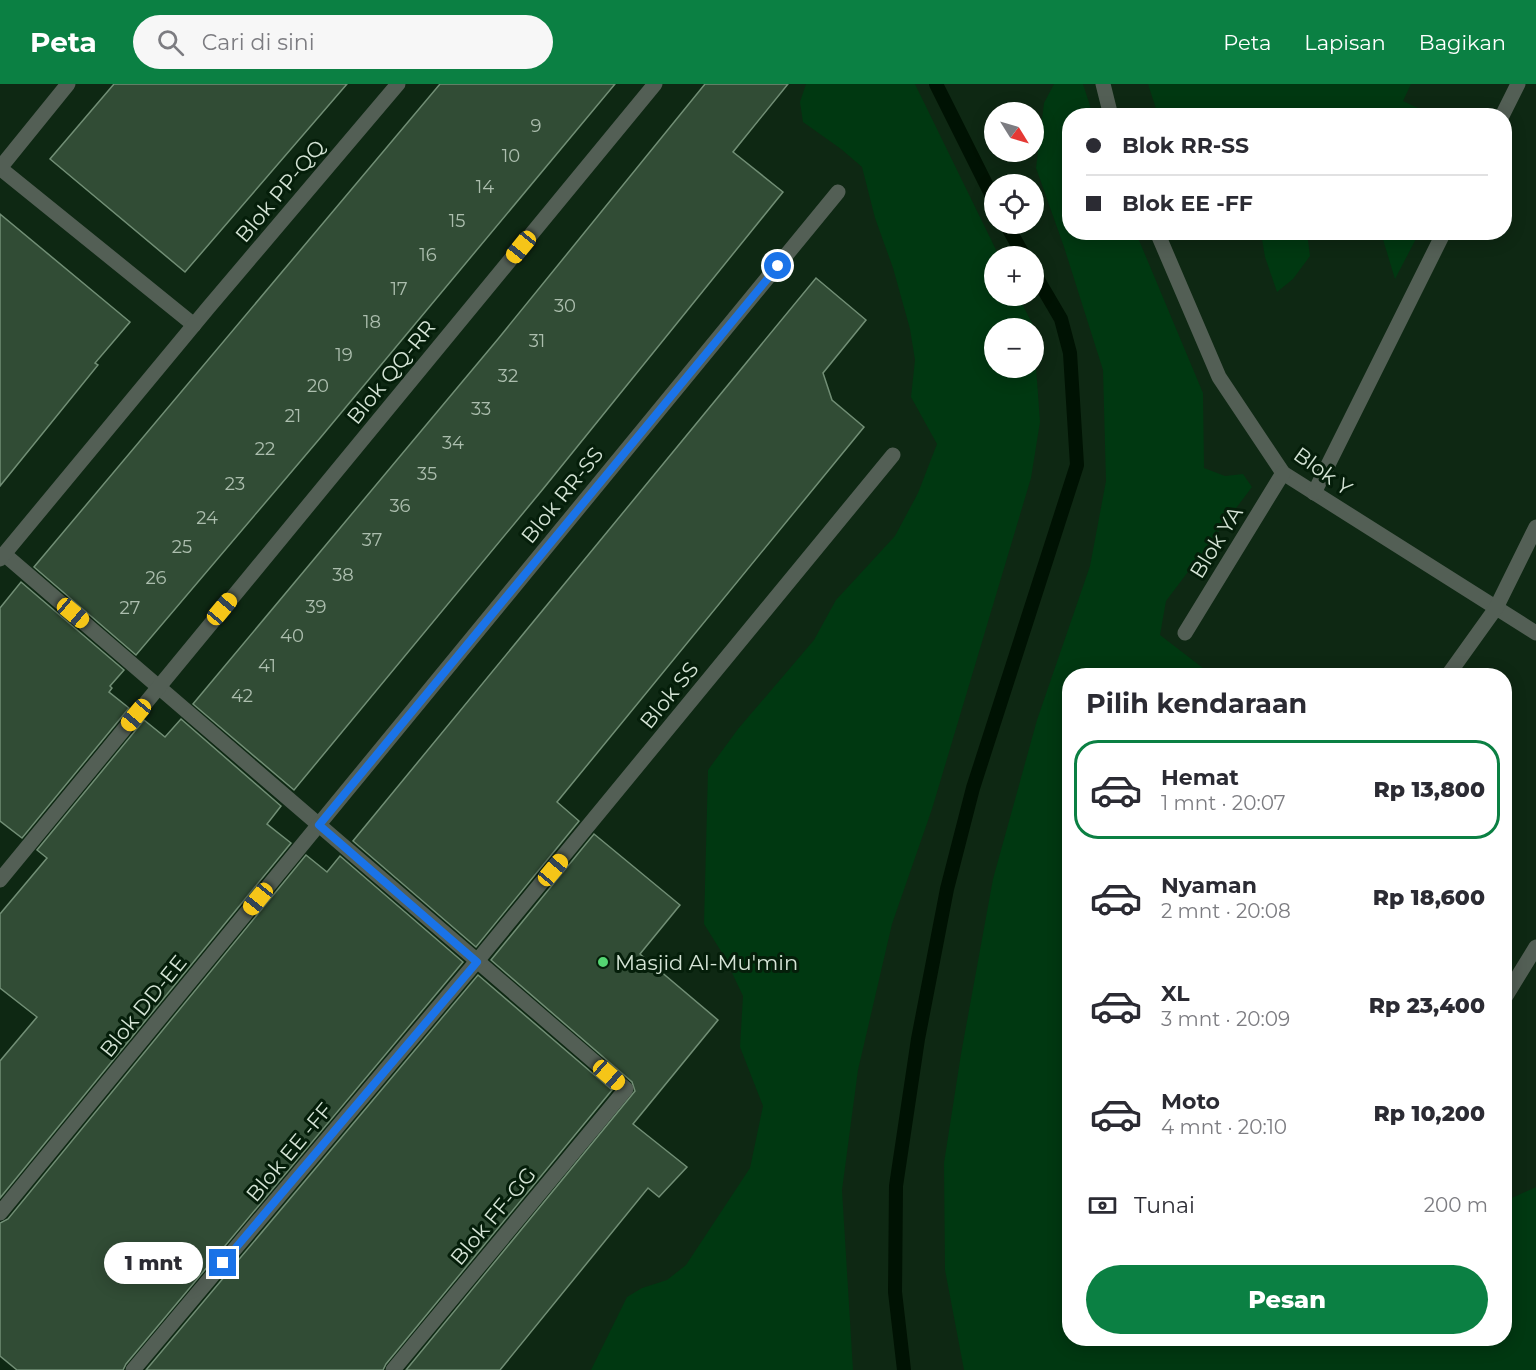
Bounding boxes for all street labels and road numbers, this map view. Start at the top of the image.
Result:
street label: Blok PP-QQ [230,134,330,247]
street label: Blok QQ-RR [341,315,441,429]
street label: Blok Y [1289,441,1358,501]
street label: Blok RR-SS [516,442,608,548]
street label: Blok YA [1184,501,1248,583]
street label: Blok SS [635,657,703,733]
street label: Blok DD-EE [94,950,192,1062]
street label: Blok EE -FF [241,1098,337,1206]
street label: Blok FF-GG [445,1162,541,1270]

